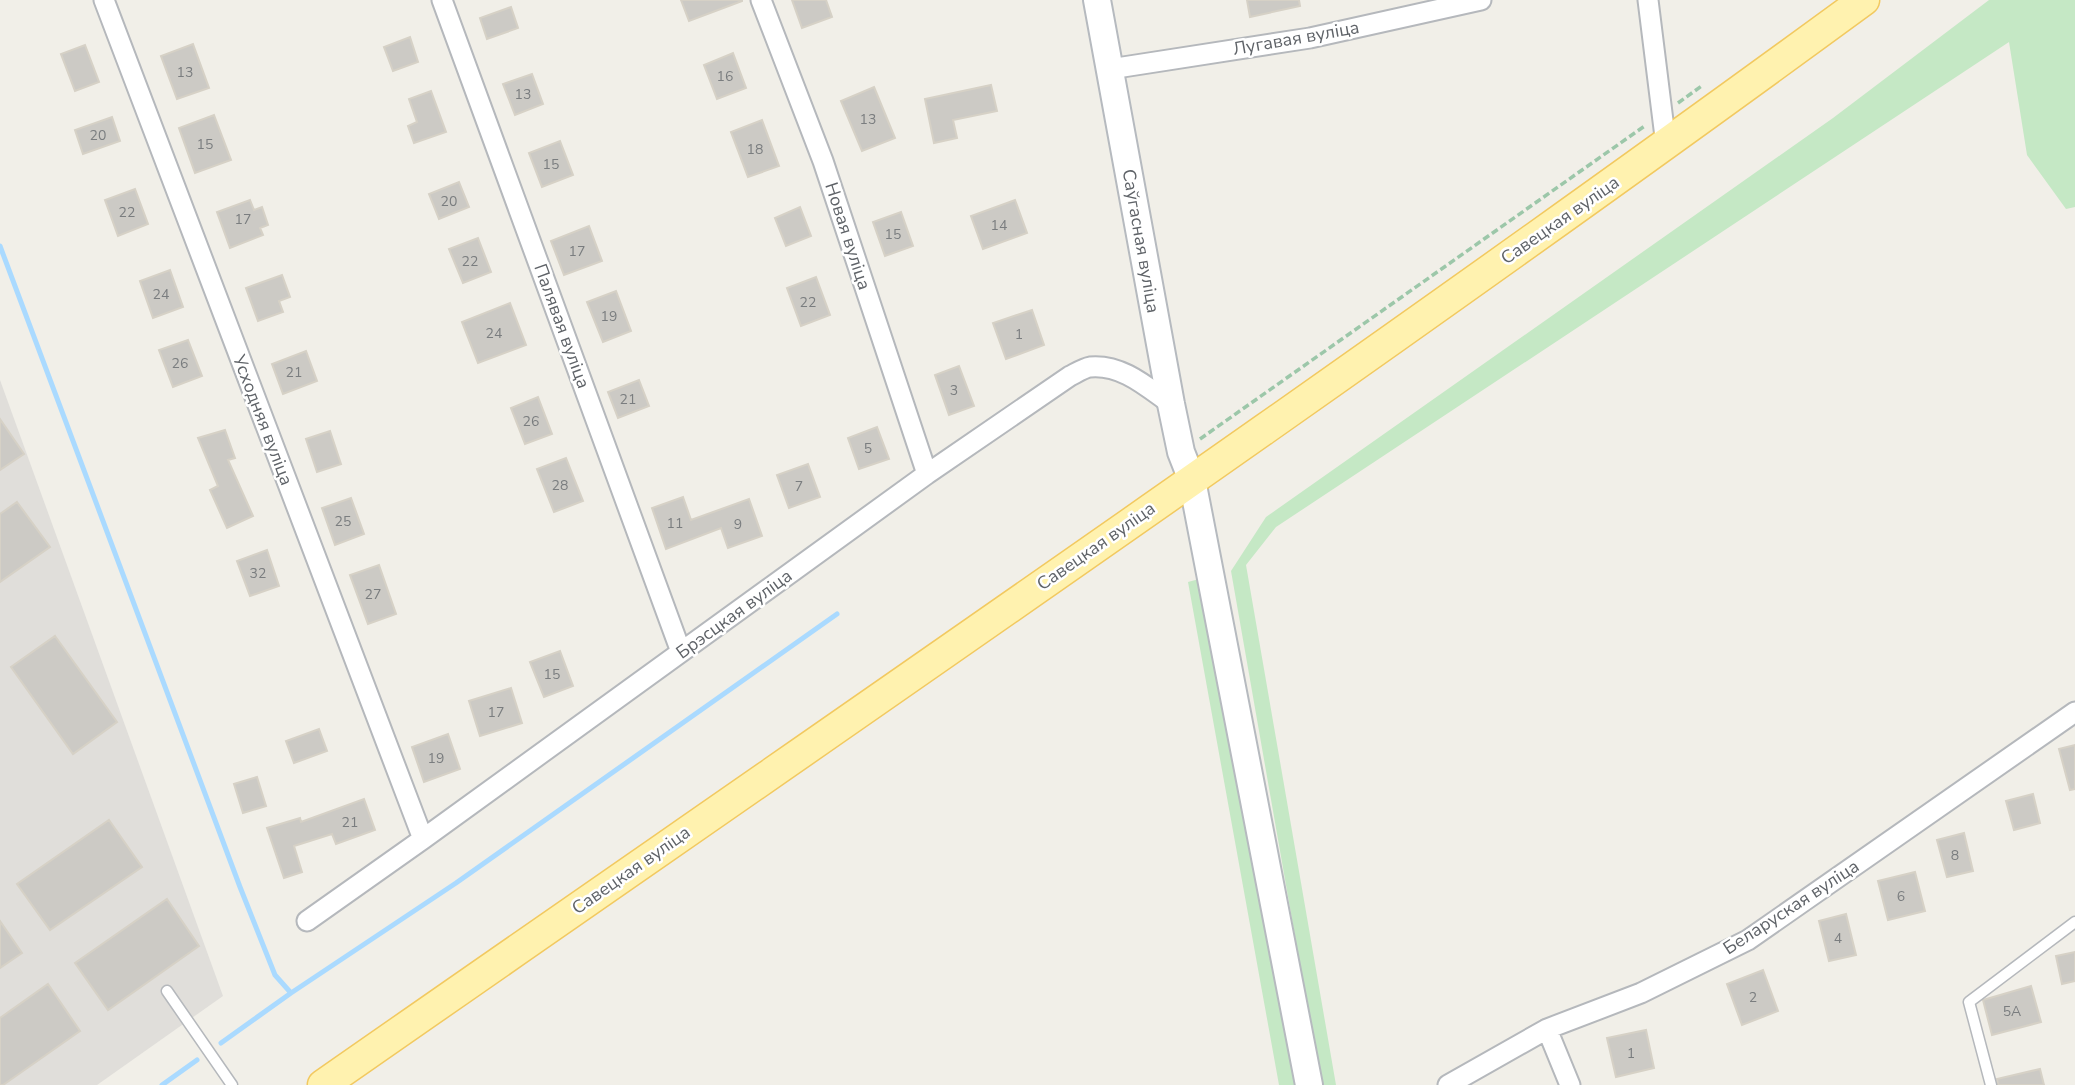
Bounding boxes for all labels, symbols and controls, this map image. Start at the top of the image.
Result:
street label: Лугавая вуліца [1231,15,1361,61]
house number: 13 [177,63,193,82]
house number: 16 [717,67,733,86]
house number: 13 [515,85,531,104]
house number: 13 [860,110,876,129]
house number: 20 [90,126,106,145]
house number: 15 [197,135,213,154]
house number: 18 [747,140,763,159]
house number: 15 [543,155,559,174]
street label: Саўгасная вуліца [1117,167,1165,315]
street label: Савецкая вуліца [1496,170,1624,270]
street label: Новая вуліца [819,179,877,293]
house number: 20 [441,192,457,211]
house number: 22 [119,203,135,222]
house number: 17 [235,210,251,229]
house number: 14 [991,216,1007,235]
house number: 15 [885,225,901,244]
house number: 17 [569,242,585,261]
house number: 22 [462,252,478,271]
street label: Палявая вуліца [528,260,596,392]
house number: 24 [153,285,169,304]
house number: 22 [800,293,816,312]
house number: 19 [601,307,617,326]
house number: 24 [486,324,502,343]
house number: 1 [1015,325,1023,344]
street label: Усходняя вуліца [227,350,299,489]
house number: 26 [172,354,188,373]
house number: 21 [286,363,302,382]
house number: 3 [950,381,958,400]
house number: 21 [620,390,636,409]
house number: 26 [523,412,539,431]
house number: 5 [864,439,872,458]
house number: 28 [552,476,568,495]
house number: 7 [795,477,803,496]
street label: Савецкая вуліца [1032,496,1160,596]
house number: 25 [335,512,351,531]
house number: 11 [667,514,683,533]
house number: 9 [734,515,742,534]
house number: 32 [250,564,266,583]
street label: Брэсцкая вуліца [671,564,797,664]
house number: 27 [365,585,381,604]
house number: 15 [544,665,560,684]
house number: 17 [488,703,504,722]
house number: 19 [428,749,444,768]
house number: 21 [342,813,358,832]
street label: Савецкая вуліца [567,820,695,920]
house number: 8 [1951,846,1959,865]
street label: Беларуская вуліца [1718,854,1864,960]
house number: 6 [1897,887,1905,906]
house number: 4 [1834,929,1842,948]
house number: 2 [1749,988,1757,1007]
house number: 5А [2003,1002,2021,1021]
house number: 1 [1627,1044,1635,1063]

